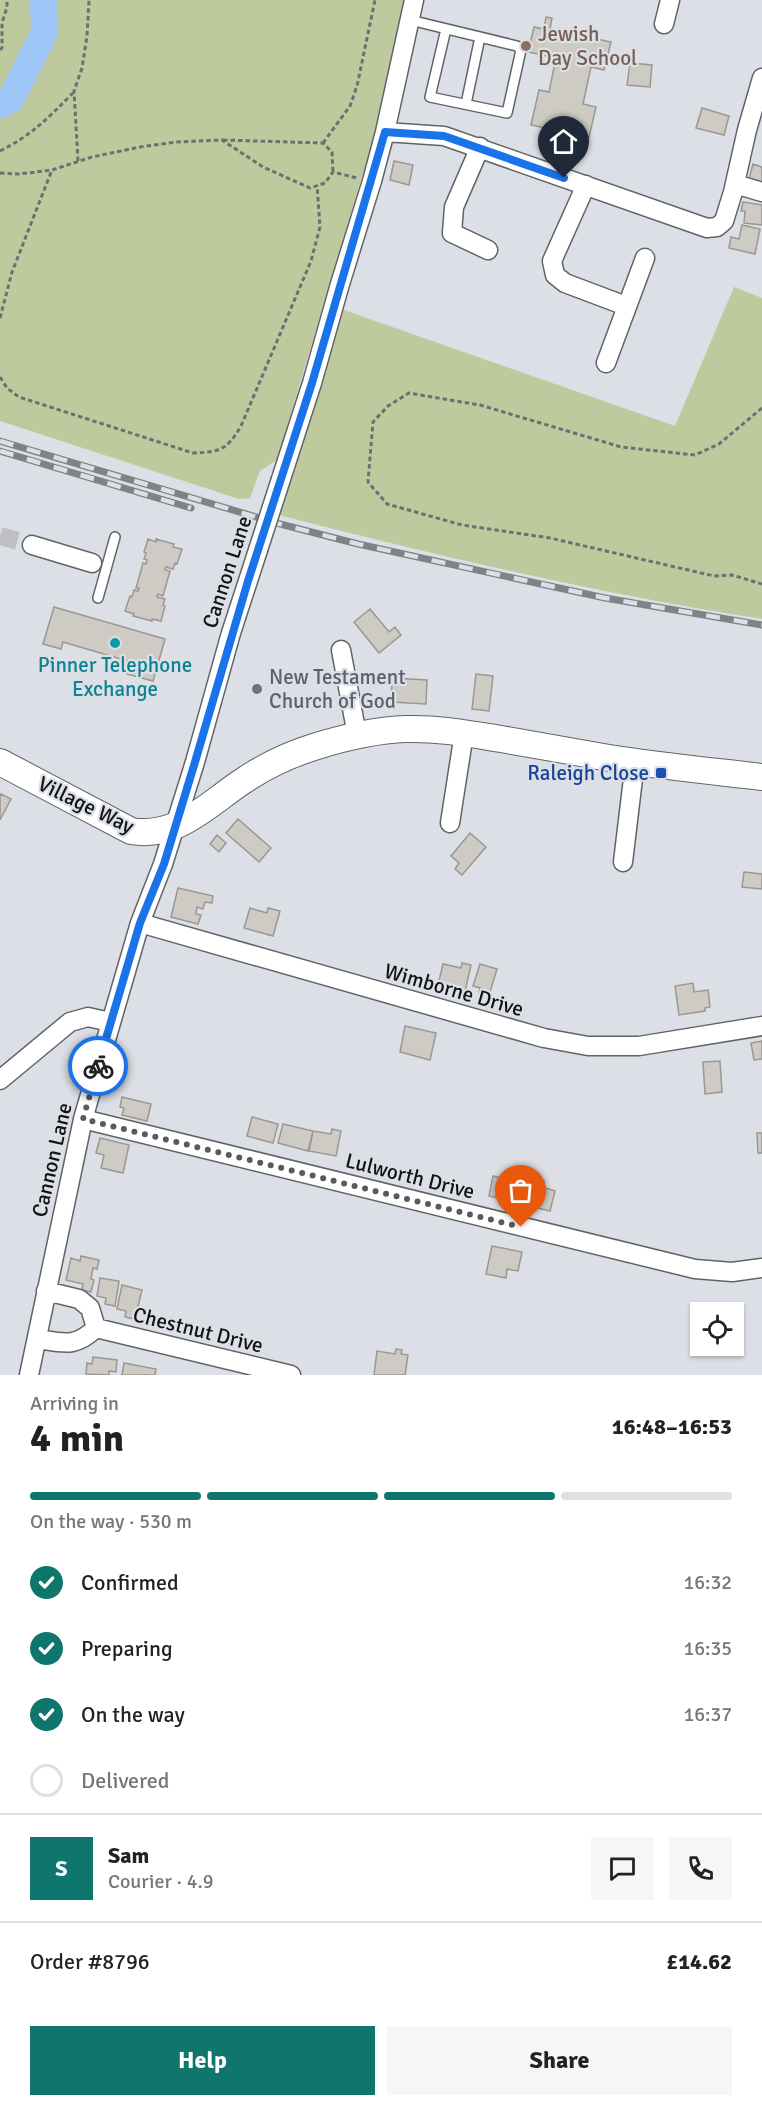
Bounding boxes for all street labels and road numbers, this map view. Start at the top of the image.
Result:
street label: Cannon Lane [197,513,257,631]
street label: Village Way [34,771,139,840]
street label: Wimborne Drive [381,958,527,1022]
street label: Cannon Lane [26,1100,78,1220]
street label: Lulworth Drive [343,1147,477,1205]
street label: Chestnut Drive [130,1301,266,1359]

